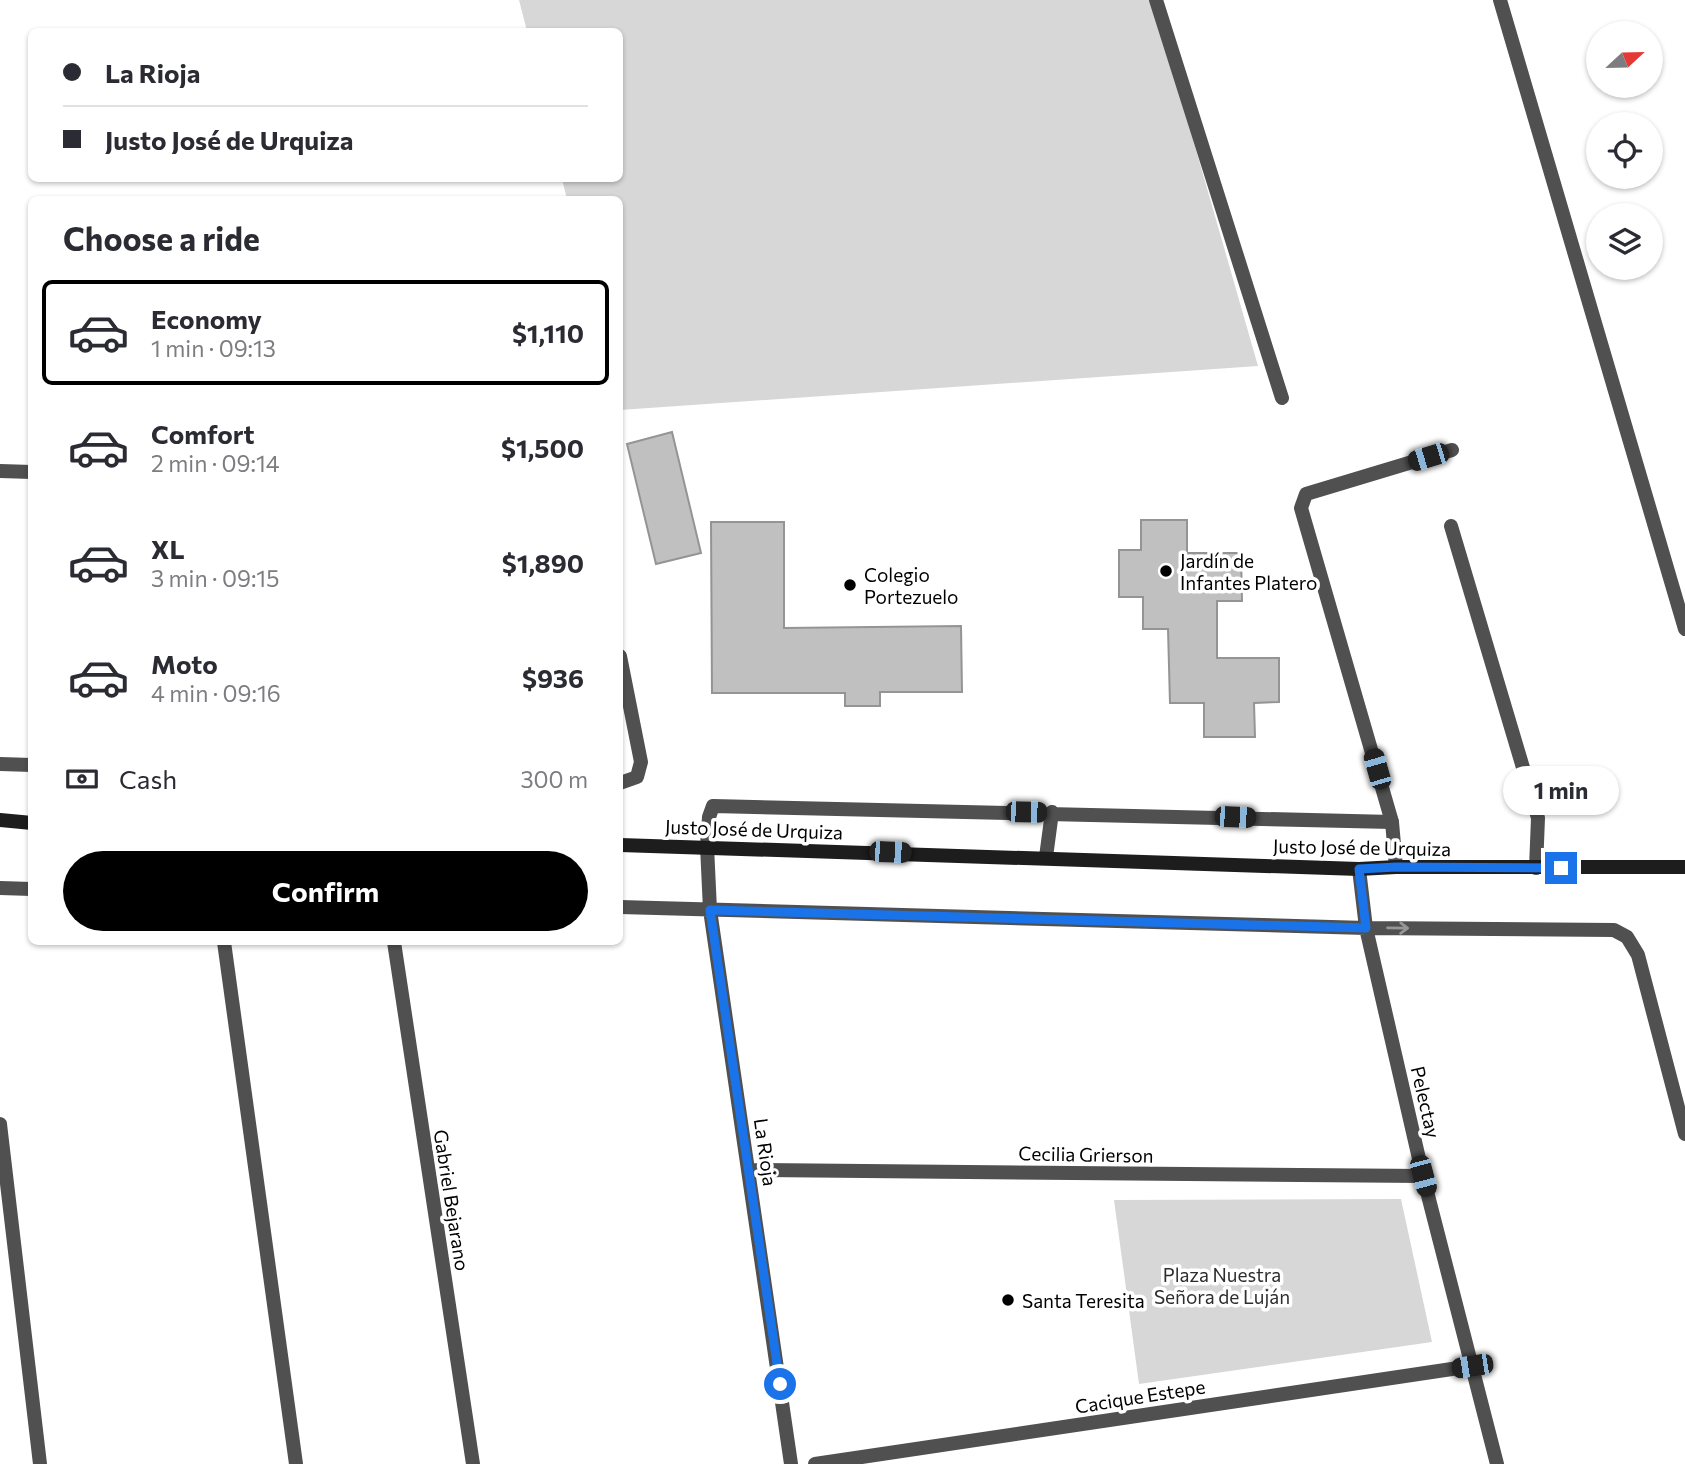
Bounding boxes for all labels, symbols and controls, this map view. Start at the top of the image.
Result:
north arrow [1586,21,1662,98]
map controls [1586,21,1663,280]
text: La Rioja [105,57,200,88]
button: locate [1586,112,1663,189]
text: Justo José de Urquiza [105,124,354,155]
button: layers [1586,203,1663,280]
text: Choose a ride [63,218,260,258]
icon: car [67,301,130,364]
text: Economy [151,303,262,334]
text: $1,110 [512,317,584,348]
text: 1 min · 09:13 [151,334,276,362]
icon: car [67,416,130,479]
text: Comfort [151,418,254,449]
text: $1,500 [501,432,584,463]
car [1405,441,1452,473]
text: 2 min · 09:14 [151,449,280,477]
icon: car [67,531,130,594]
text: XL [151,533,185,564]
text: $1,890 [502,547,584,578]
place label: Jardín de Infantes Platero [1180,549,1317,594]
place label: Colegio Portezuelo [864,563,958,608]
marker: Jardín de Infantes Platero [1158,563,1174,579]
text: 3 min · 09:15 [151,564,279,592]
marker: Colegio Portezuelo [842,577,858,593]
icon: car [67,646,130,709]
text: Moto [151,648,218,679]
text: $936 [522,662,584,693]
text: 4 min · 09:16 [151,679,281,707]
car [1362,746,1393,792]
icon: cash [63,760,101,798]
text: Cash [119,763,177,794]
text: 300 m [520,765,588,793]
callout: 1 min [1503,766,1619,816]
text: 1 min [1534,776,1588,804]
car [1005,801,1048,823]
car [1214,806,1257,828]
street label: Justo José de Urquiza [665,814,843,844]
street label: Justo José de Urquiza [1273,834,1451,860]
car [869,841,912,863]
button: Confirm [63,851,588,931]
route end [1545,852,1577,884]
one-way arrow [1386,921,1409,935]
street label: Pelectay [1407,1064,1445,1140]
street label: La Rioja [750,1117,782,1187]
street label: Gabriel Bejarano [429,1128,475,1272]
street label: Cecilia Grierson [1018,1141,1154,1167]
car [1408,1153,1439,1199]
park label: Plaza Nuestra Señora de Luján [1154,1263,1290,1308]
place label: Santa Teresita [1022,1289,1145,1312]
marker: Santa Teresita [1000,1292,1016,1308]
car [1450,1352,1495,1380]
route start [764,1368,796,1400]
street label: Cacique Estepe [1073,1374,1207,1418]

